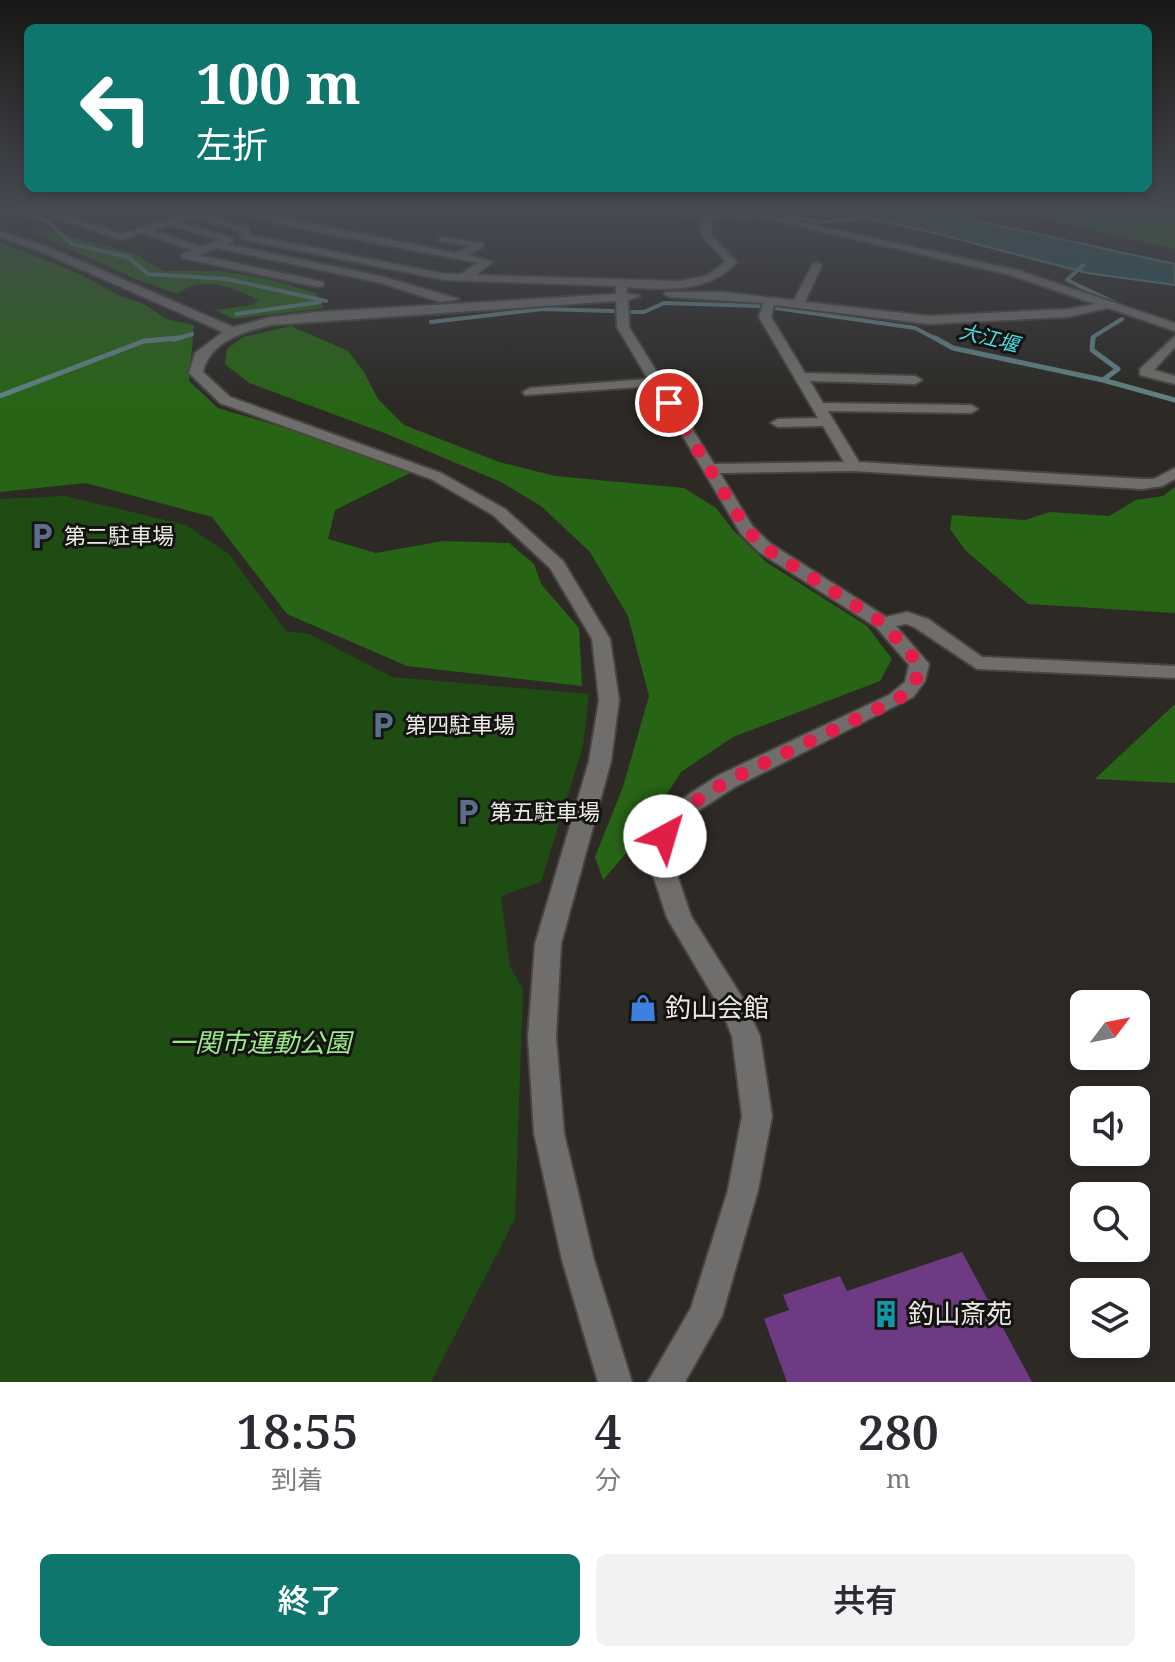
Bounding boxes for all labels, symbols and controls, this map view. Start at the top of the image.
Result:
text: 100 m [196,44,361,120]
icon: left [64,56,168,160]
text: 左折 [196,120,268,169]
water label: 大江堰 [957,317,1025,359]
pin [635,369,703,437]
icon: arrive [647,381,691,425]
place label: 第二駐車場 [64,520,174,550]
parking icon: 第二駐車場 [27,521,57,551]
place label: 第四駐車場 [405,709,515,739]
parking icon: 第四駐車場 [368,710,398,740]
position arrow [623,794,707,878]
place label: 第五駐車場 [490,796,600,826]
parking icon: 第五駐車場 [453,797,483,827]
place label: 釣山会館 [665,989,769,1025]
north arrow [1070,990,1150,1070]
map controls [1070,990,1150,1358]
shop icon: 釣山会館 [628,993,658,1023]
park label: 一関市運動公園 [169,1024,355,1060]
button: sound [1070,1086,1150,1166]
button: search [1070,1182,1150,1262]
button: layers [1070,1278,1150,1358]
place label: 釣山斎苑 [908,1295,1012,1331]
building icon: 釣山斎苑 [871,1299,901,1329]
text: 18:55 [236,1398,358,1463]
text: 4 [595,1398,622,1463]
text: 280 [858,1399,939,1464]
text: m [886,1460,911,1496]
text: 到着 [271,1461,323,1497]
text: 分 [595,1461,621,1497]
button: 終了 [40,1554,580,1646]
button: 共有 [596,1554,1135,1646]

